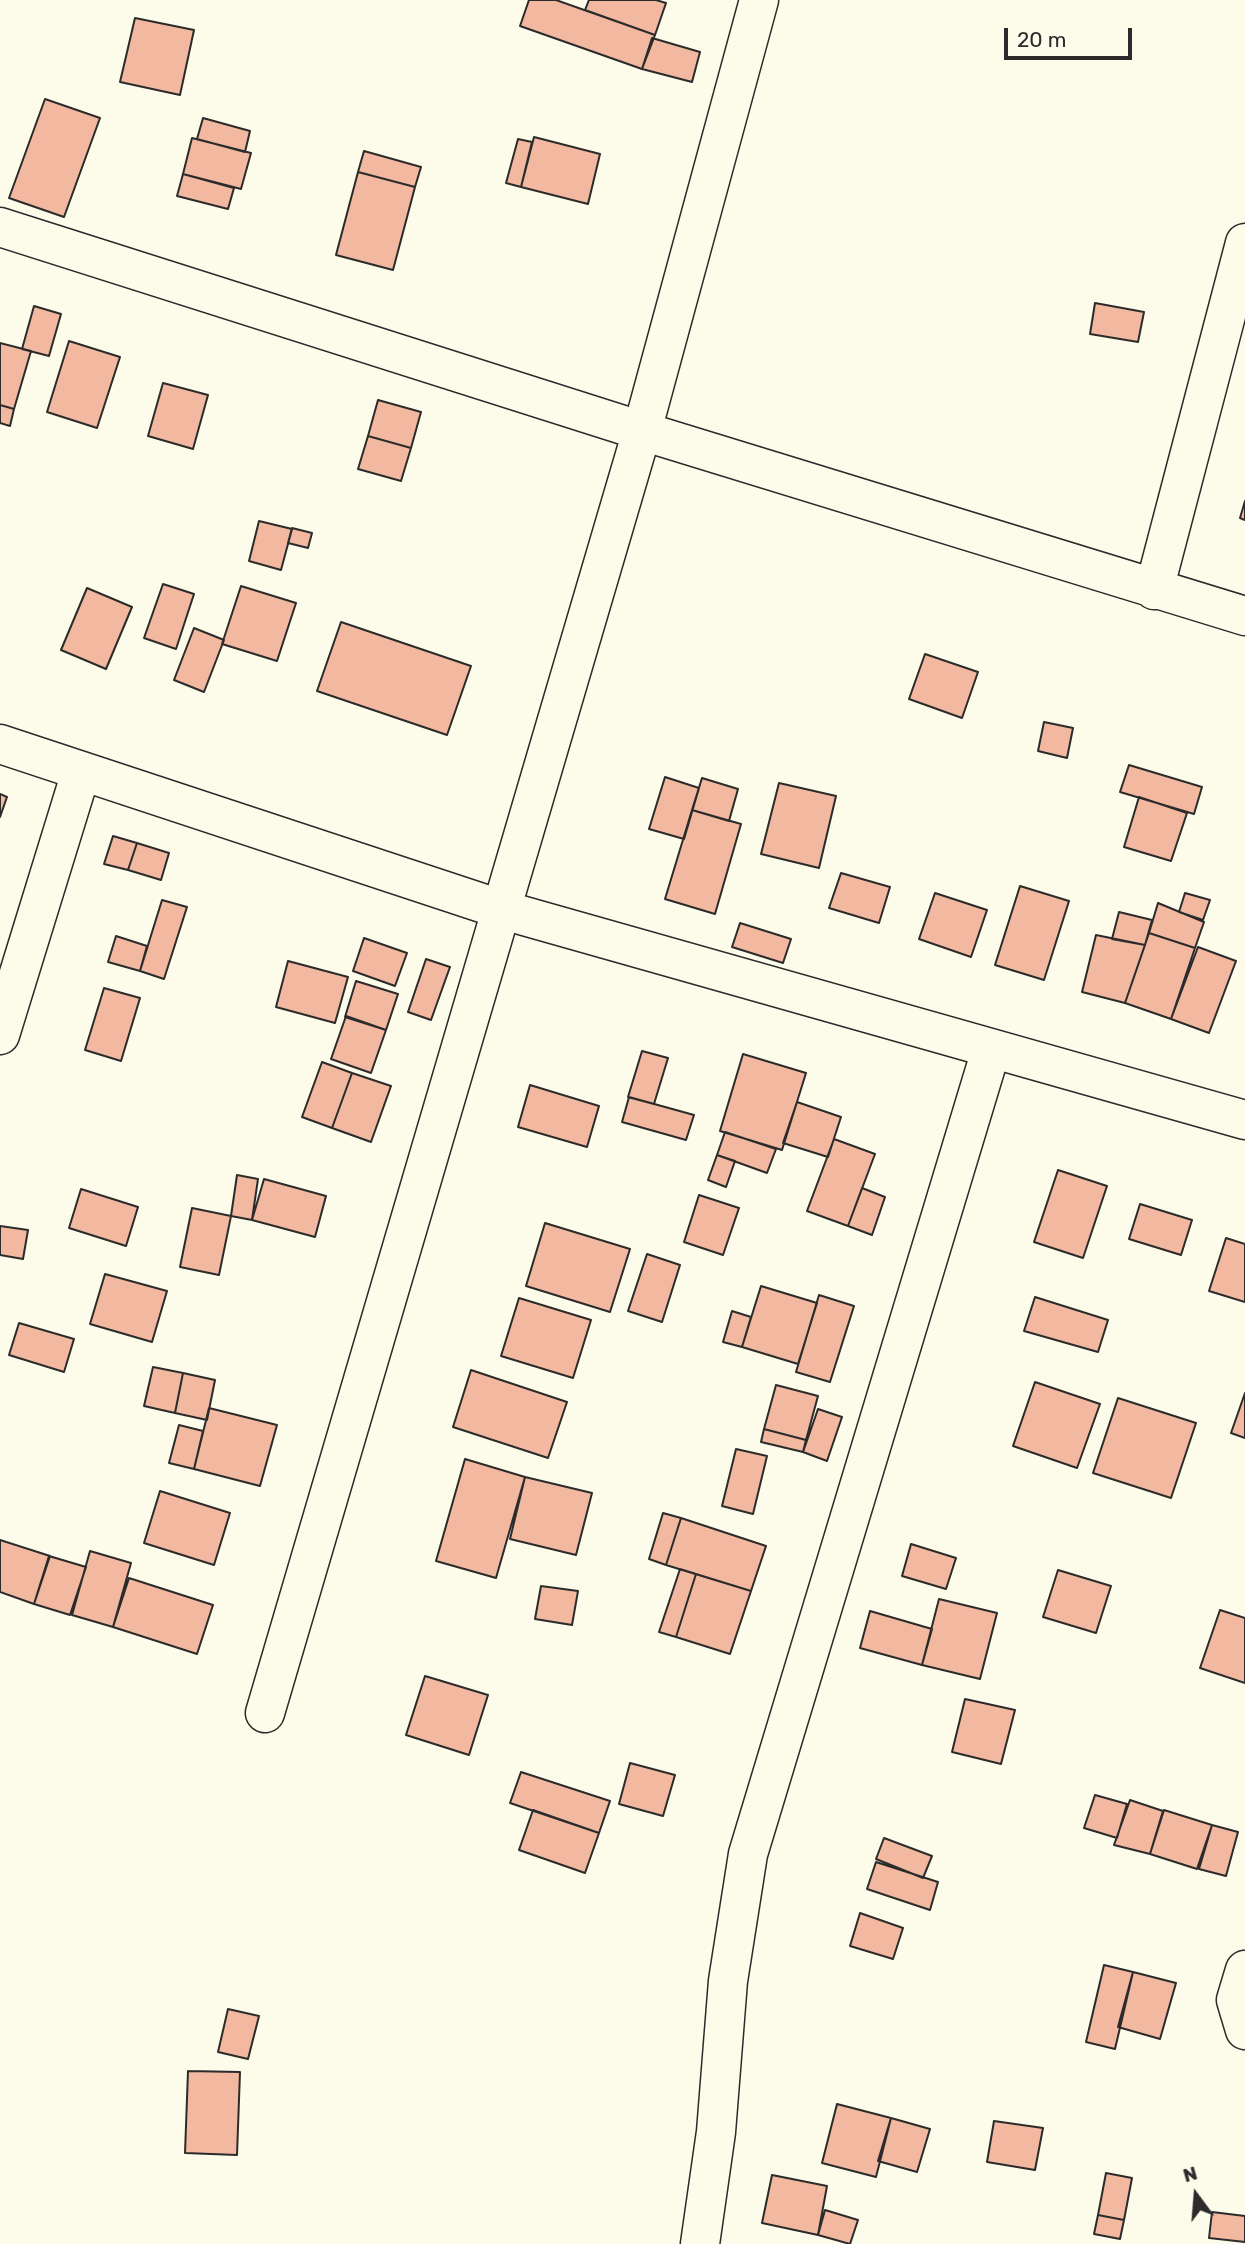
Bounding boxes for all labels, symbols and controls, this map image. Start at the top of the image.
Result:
scale bar [1007,14,1135,58]
text: 20 m [1017,27,1066,52]
north arrow [1161,2160,1231,2230]
text: N [1180,2161,1200,2187]

